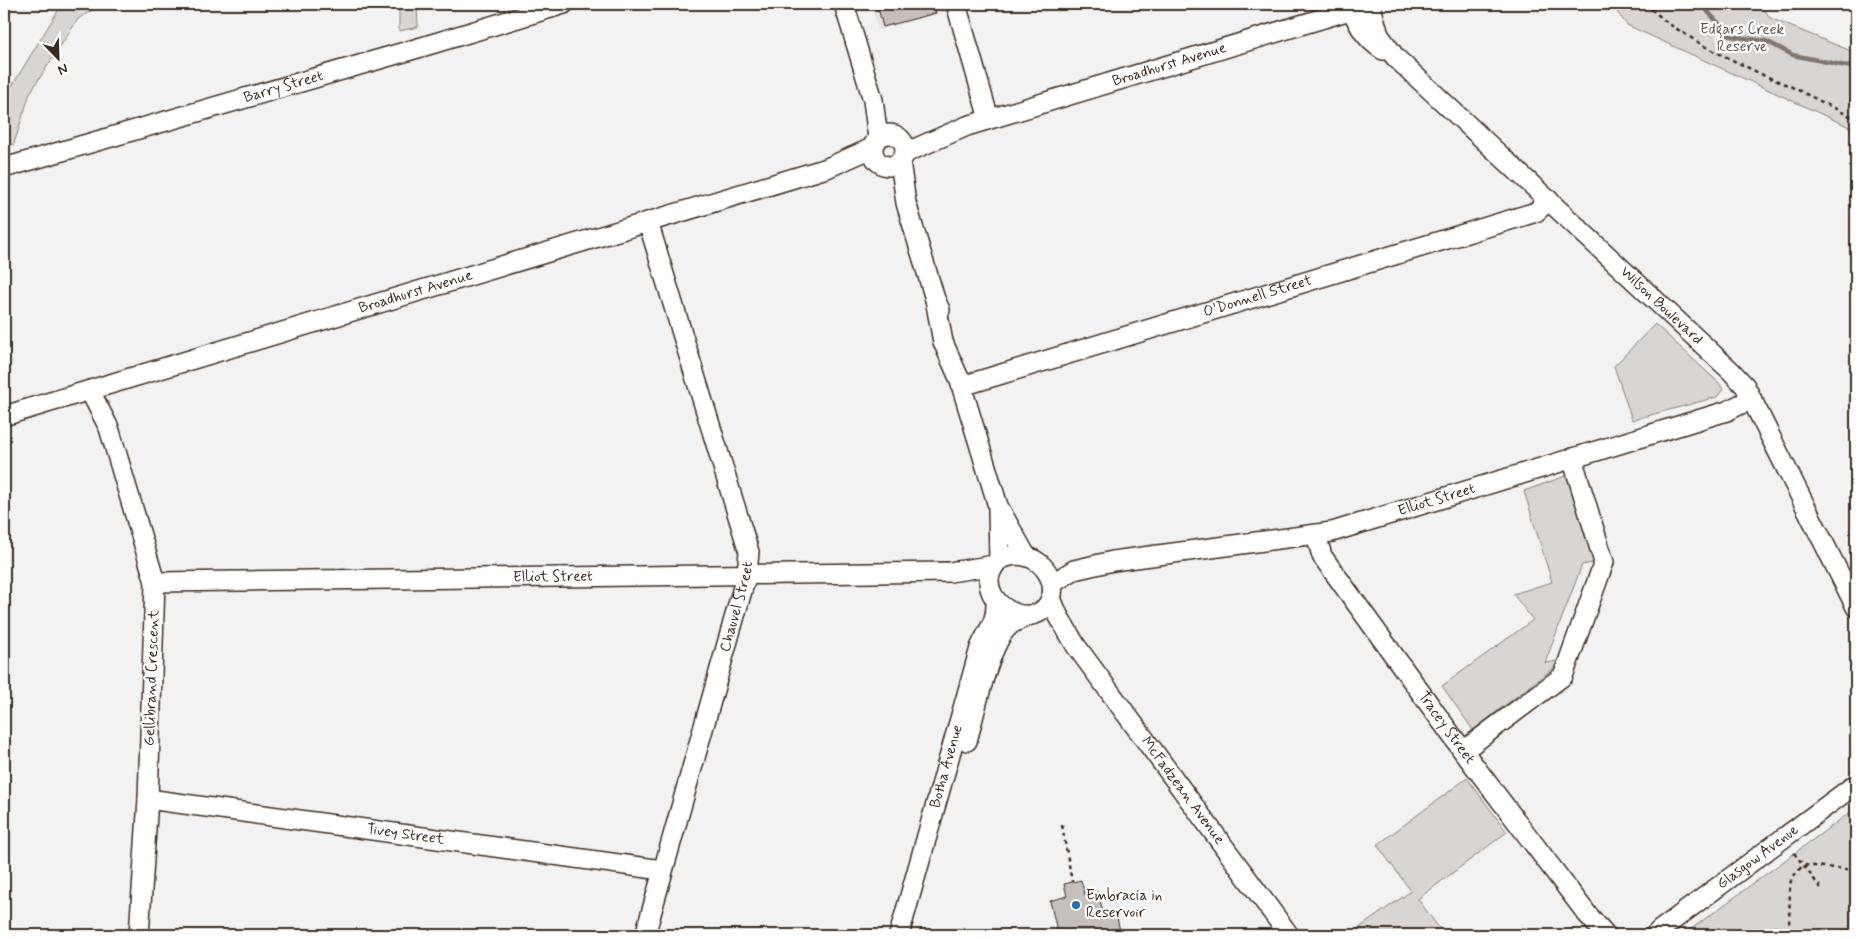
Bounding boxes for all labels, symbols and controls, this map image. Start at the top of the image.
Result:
park label: Edgars Creek Reserve [1700,20,1785,57]
north arrow [32,32,82,82]
street label: Broadhurst Avenue [1110,38,1229,91]
text: N [55,59,70,79]
street label: Barry Street [241,66,326,108]
street label: Wilson Boulevard [1616,262,1707,349]
street label: Broadhurst Avenue [356,265,475,319]
street label: O'Donnell Street [1201,270,1314,322]
street label: Elliot Street [1395,479,1478,521]
street label: Chauvel Street [715,560,758,654]
street label: Elliot Street [513,566,593,587]
street label: Gellibrand Crescent [140,609,164,746]
street label: Tracey Street [1413,688,1480,768]
street label: Botha Avenue [925,722,968,810]
street label: McFadzean Avenue [1136,733,1229,849]
street label: Tivey Street [365,819,446,850]
street label: Glasgow Avenue [1713,820,1803,894]
place label: Embracia in Reservoir [1086,886,1162,923]
marker: Embracia in Reservoir [1070,899,1082,911]

